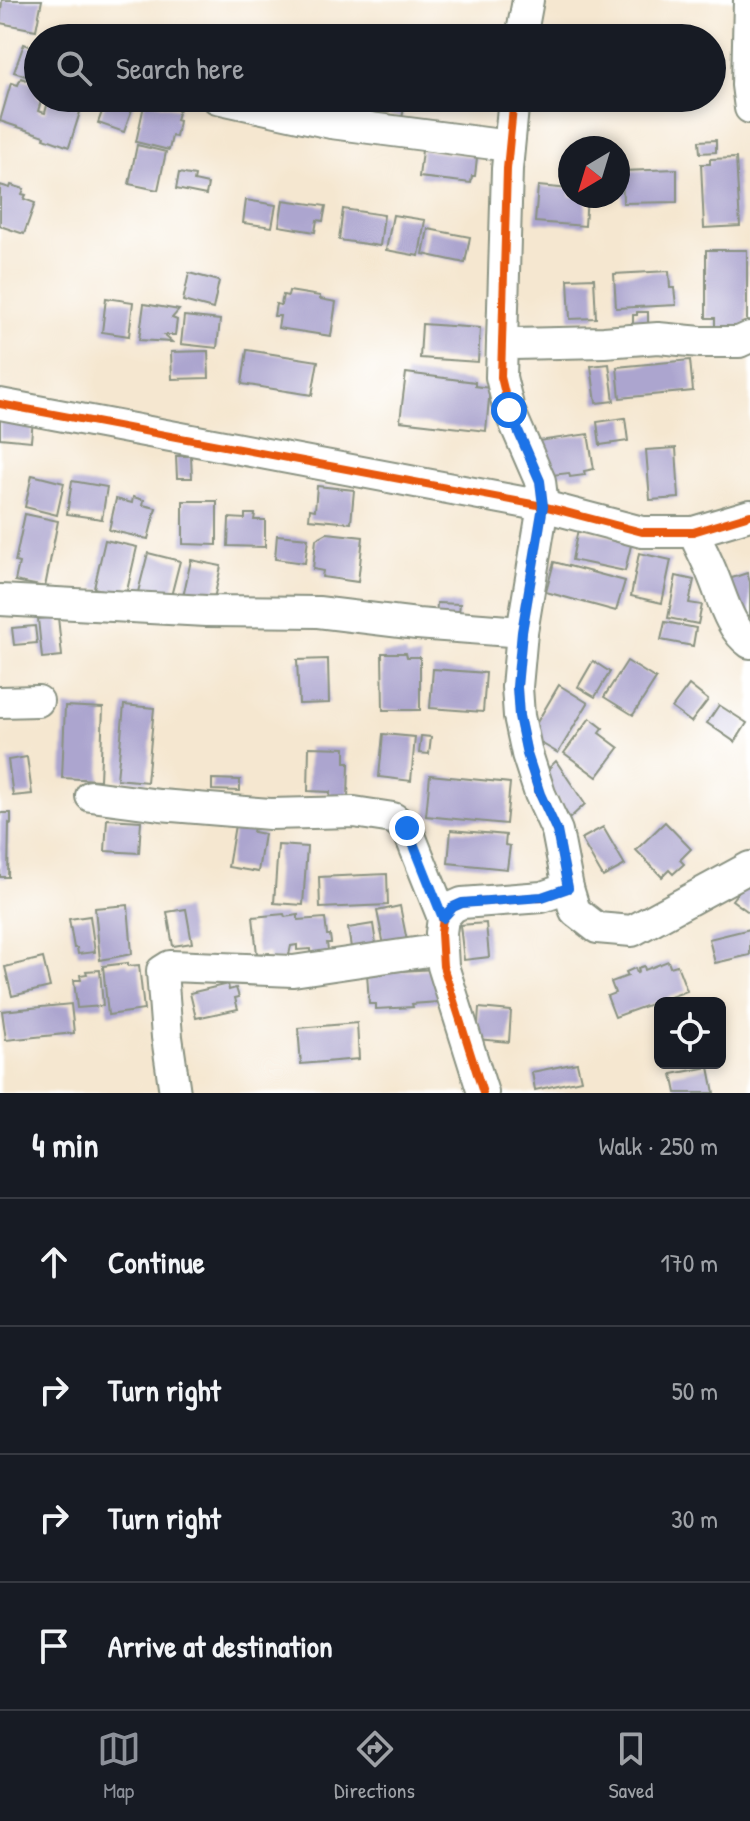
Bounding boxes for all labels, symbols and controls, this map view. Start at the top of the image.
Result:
search box [24,24,726,112]
icon: search [52,46,96,90]
text: Search here [116,48,244,88]
north arrow [558,136,630,208]
route start [491,392,527,428]
route end [389,810,425,846]
map controls [654,997,726,1069]
button: locate [654,997,726,1069]
text: 4 min [32,1122,99,1168]
text: Walk · 250 m [598,1128,718,1163]
icon: ahead [32,1240,76,1284]
text: Continue [108,1242,205,1282]
text: 170 m [660,1245,718,1280]
icon: right [32,1368,76,1412]
text: Turn right [108,1370,221,1410]
text: 50 m [672,1373,718,1408]
icon: right [32,1496,76,1540]
text: Turn right [108,1498,221,1538]
text: 30 m [671,1501,718,1536]
icon: arrive [32,1624,76,1668]
text: Arrive at destination [108,1626,333,1666]
tab: Map [97,1727,141,1805]
tab: Directions [334,1727,415,1805]
tab: Saved [608,1727,653,1805]

